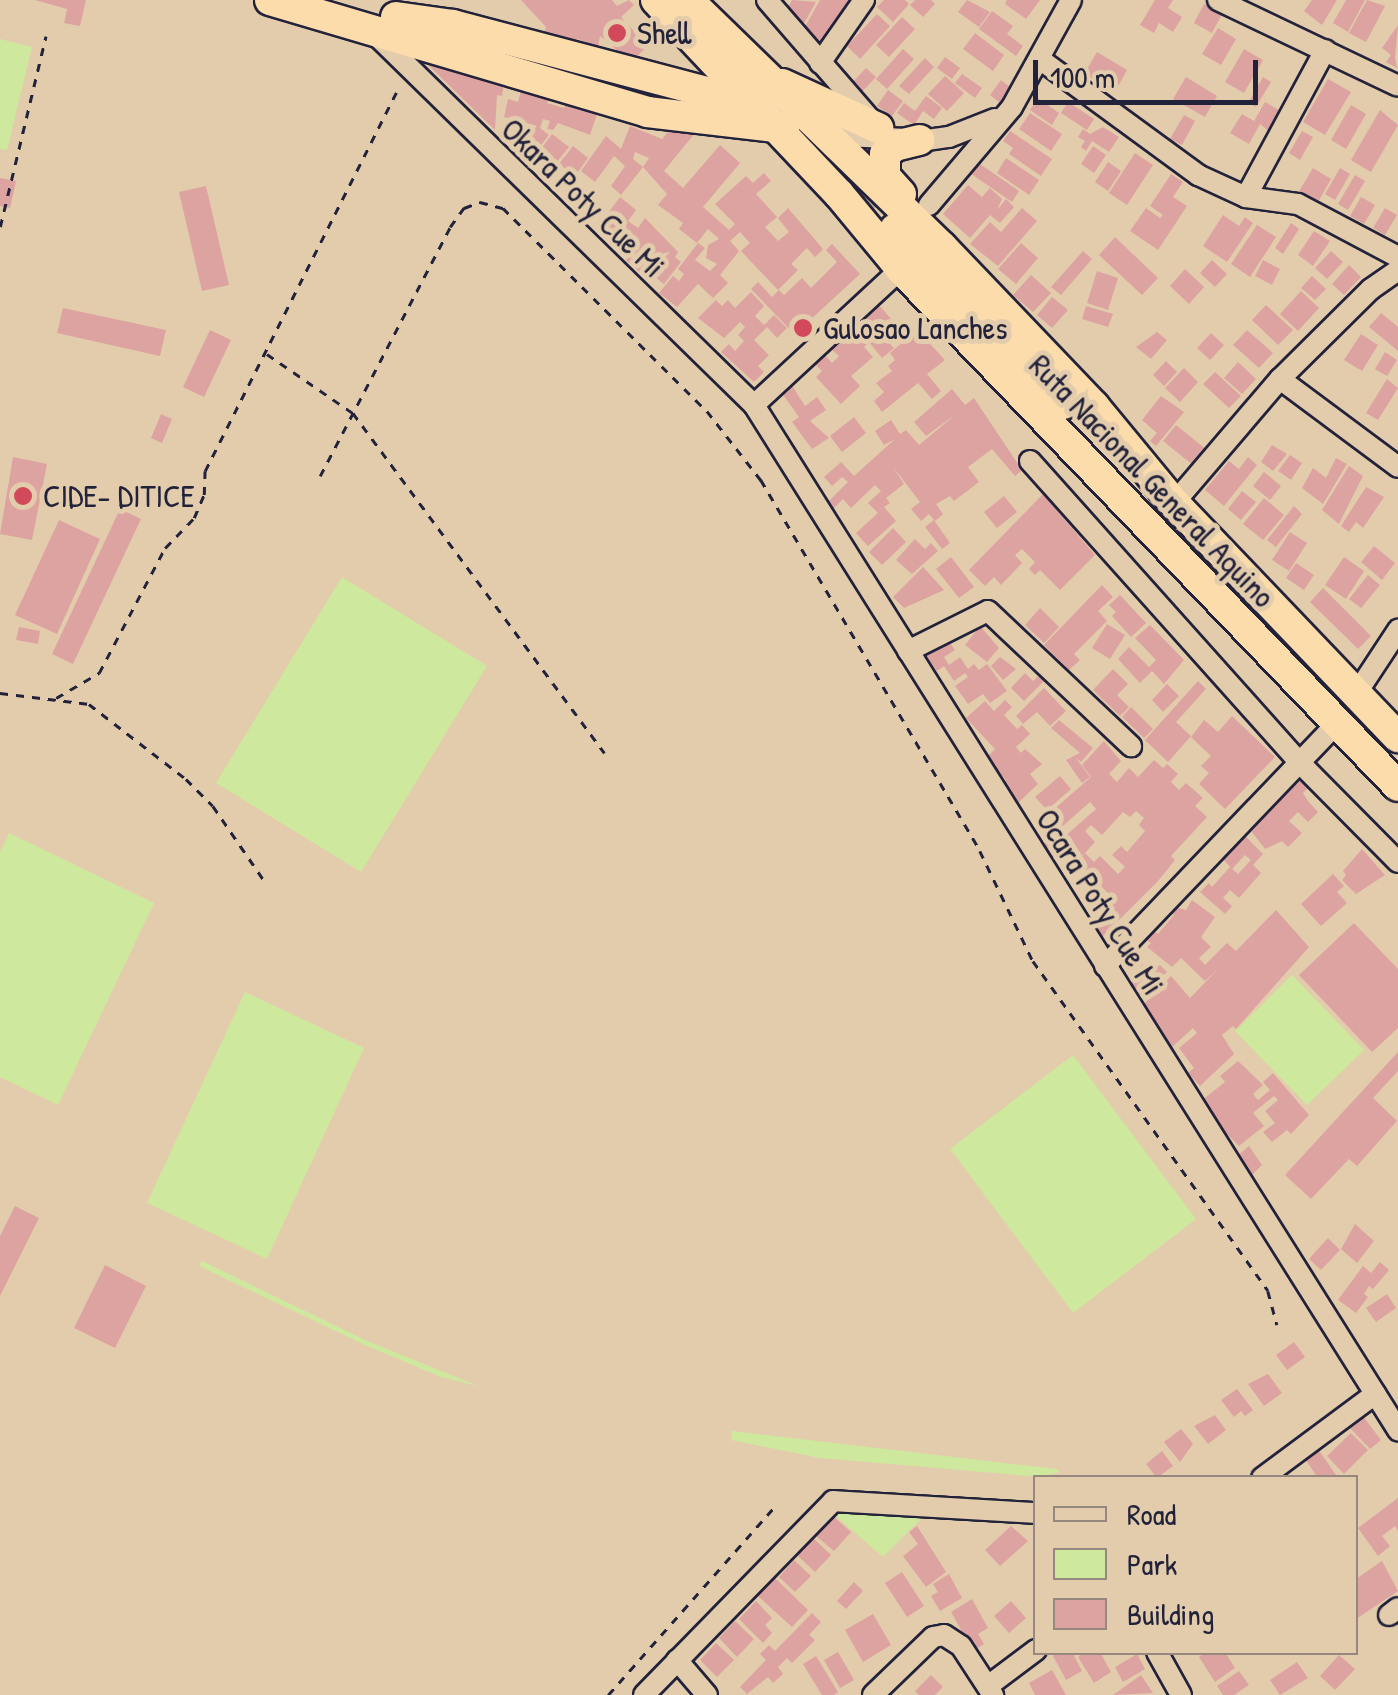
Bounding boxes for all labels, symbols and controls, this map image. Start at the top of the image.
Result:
place label: Shell [637,14,692,52]
marker: Shell [606,22,628,44]
scale bar [1038,40,1263,102]
text: 100 m [1050,57,1115,97]
street label: Okara Poty Cue Mi [493,110,673,286]
place label: Gulosao Lanches [823,309,1008,347]
marker: Gulosao Lanches [792,317,814,339]
street label: Ruta Nacional General Aquino [1021,346,1283,616]
place label: CIDE- DITICE [43,477,195,515]
marker: CIDE- DITICE [12,485,34,507]
street label: Ocara Poty Cue Mi [1028,802,1172,1002]
legend [1033,1475,1358,1655]
text: Road [1127,1494,1176,1534]
text: Park [1127,1544,1177,1584]
text: Building [1127,1594,1214,1634]

